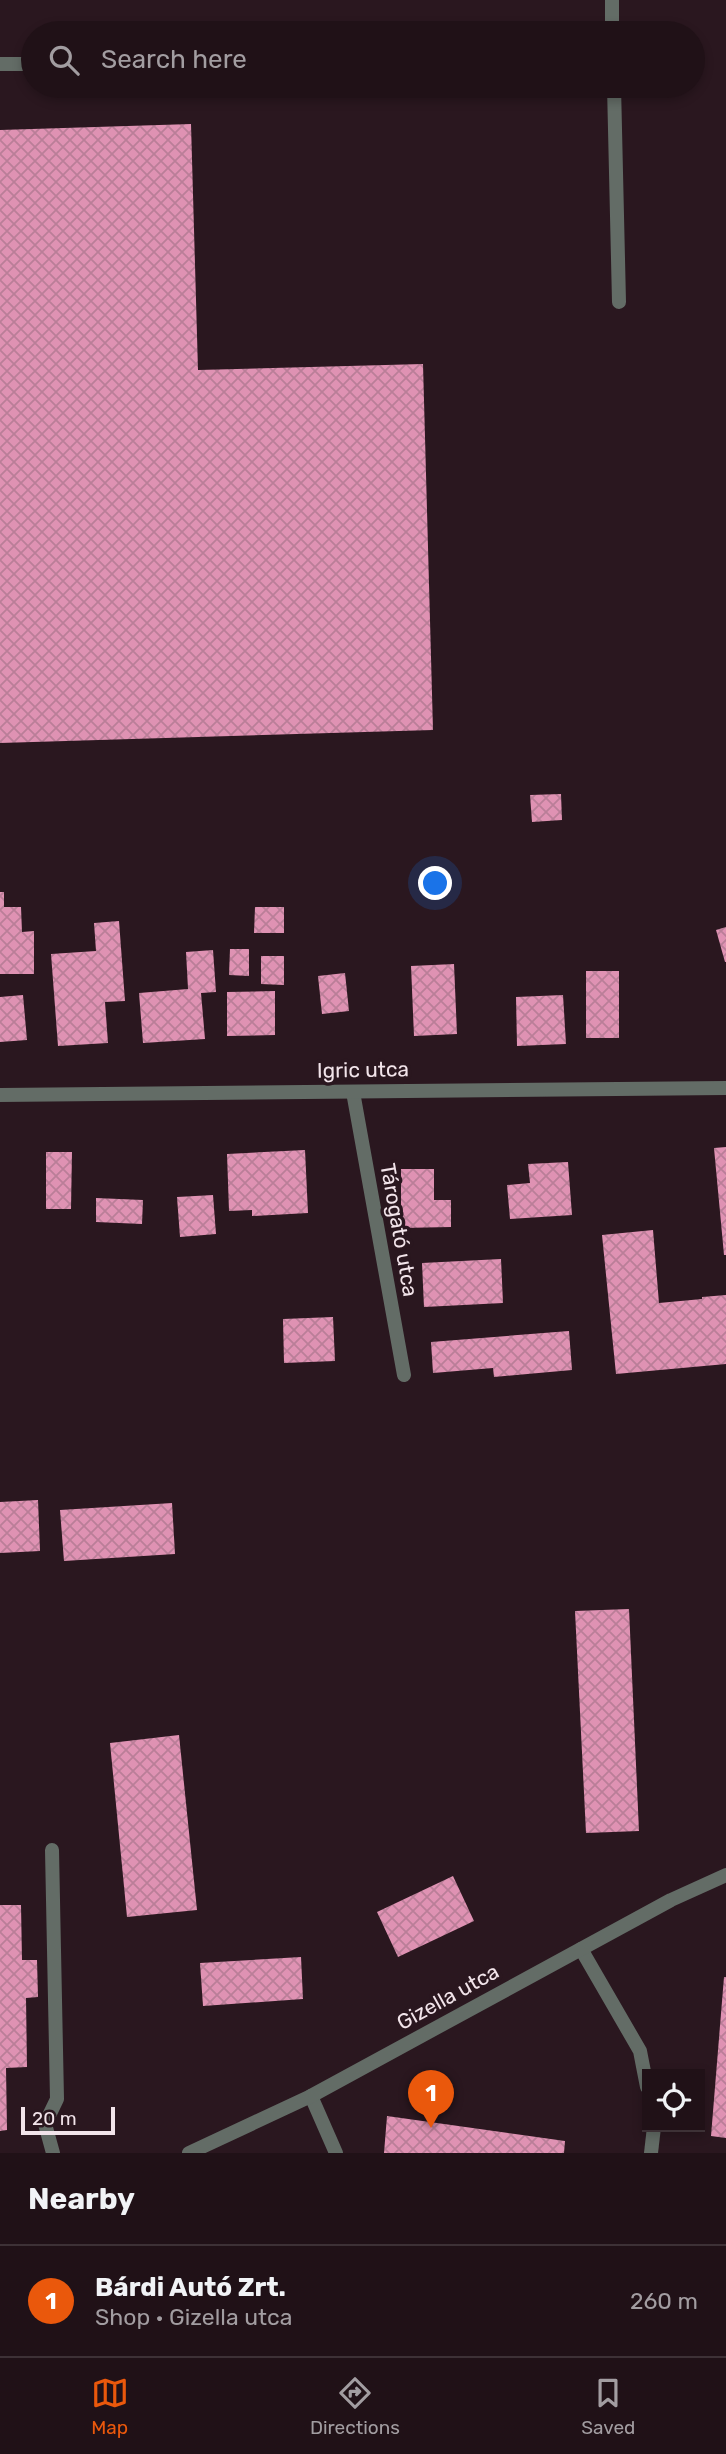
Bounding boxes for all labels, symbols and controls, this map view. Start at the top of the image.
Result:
search box [21,21,705,98]
icon: search [45,41,83,79]
text: Search here [101,44,247,75]
your location [418,866,452,900]
street label: Igric utca [317,1056,409,1083]
street label: Tárogató utca [375,1161,424,1299]
street label: Gizella utca [392,1958,503,2035]
map controls [642,2069,705,2132]
button: locate [642,2069,705,2132]
pin: 1 [408,2070,454,2128]
scale bar [21,2104,116,2136]
text: 20 m [32,2107,77,2130]
text: Nearby [28,2181,135,2217]
text: Bárdi Autó Zrt. [95,2272,286,2303]
text: 1 [45,2287,57,2315]
text: 260 m [630,2287,698,2315]
text: Shop · Gizella utca [95,2303,293,2331]
tab: Map [91,2374,129,2439]
tab: Directions [310,2374,400,2439]
tab: Saved [581,2374,635,2439]

